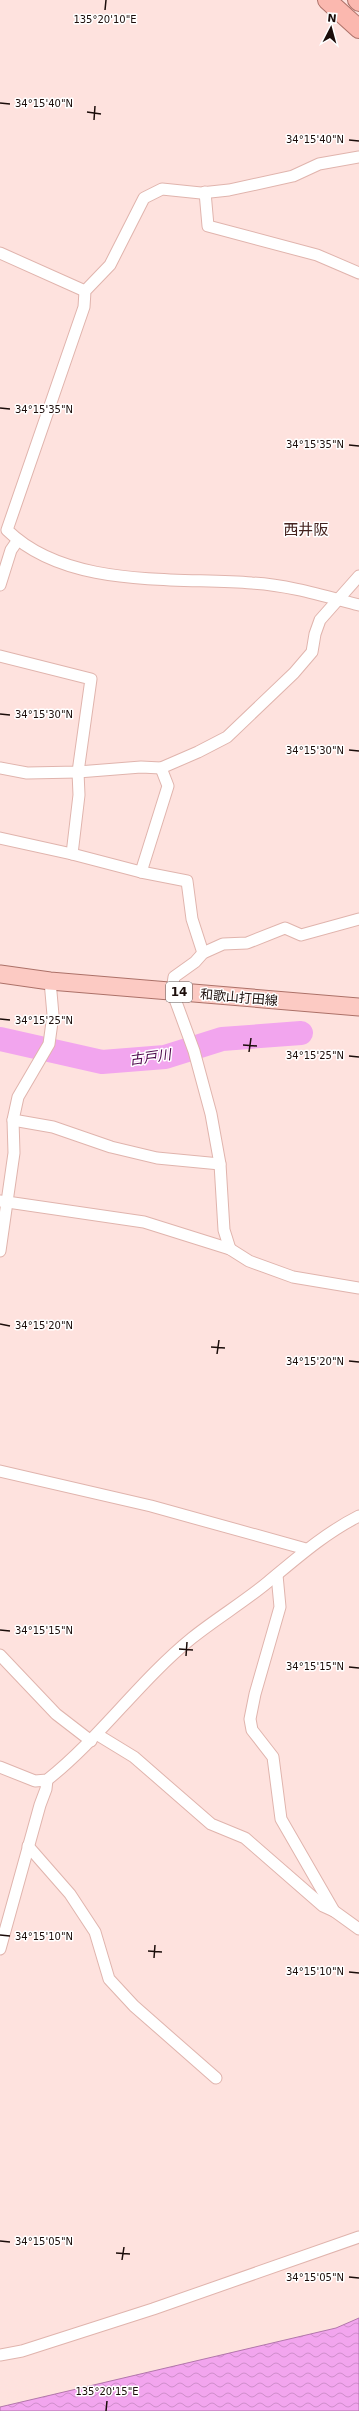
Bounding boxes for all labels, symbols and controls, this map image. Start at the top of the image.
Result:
north arrow [311,8,351,48]
text: N [327,12,337,25]
text: 135°20'10"E [73,14,137,25]
text: 34°15'40"N [15,98,73,109]
text: 34°15'40"N [286,134,344,145]
text: 34°15'35"N [15,404,73,415]
text: 34°15'35"N [286,439,344,450]
district label: 西井阪 [283,521,329,539]
text: 34°15'30"N [15,709,73,720]
text: 34°15'30"N [286,745,344,756]
road number: 14 [166,982,192,1002]
street label: 和歌山打田線 [199,987,278,1008]
text: 34°15'25"N [15,1015,73,1026]
water label: 古戸川 [128,1046,174,1068]
text: 34°15'25"N [286,1050,344,1061]
text: 34°15'20"N [15,1320,73,1331]
text: 34°15'20"N [286,1356,344,1367]
text: 34°15'15"N [15,1625,73,1636]
text: 34°15'15"N [286,1661,344,1672]
text: 34°15'10"N [15,1931,73,1942]
text: 34°15'10"N [286,1966,344,1977]
text: 34°15'05"N [15,2236,73,2247]
text: 34°15'05"N [286,2272,344,2283]
text: 135°20'15"E [75,2386,139,2397]

